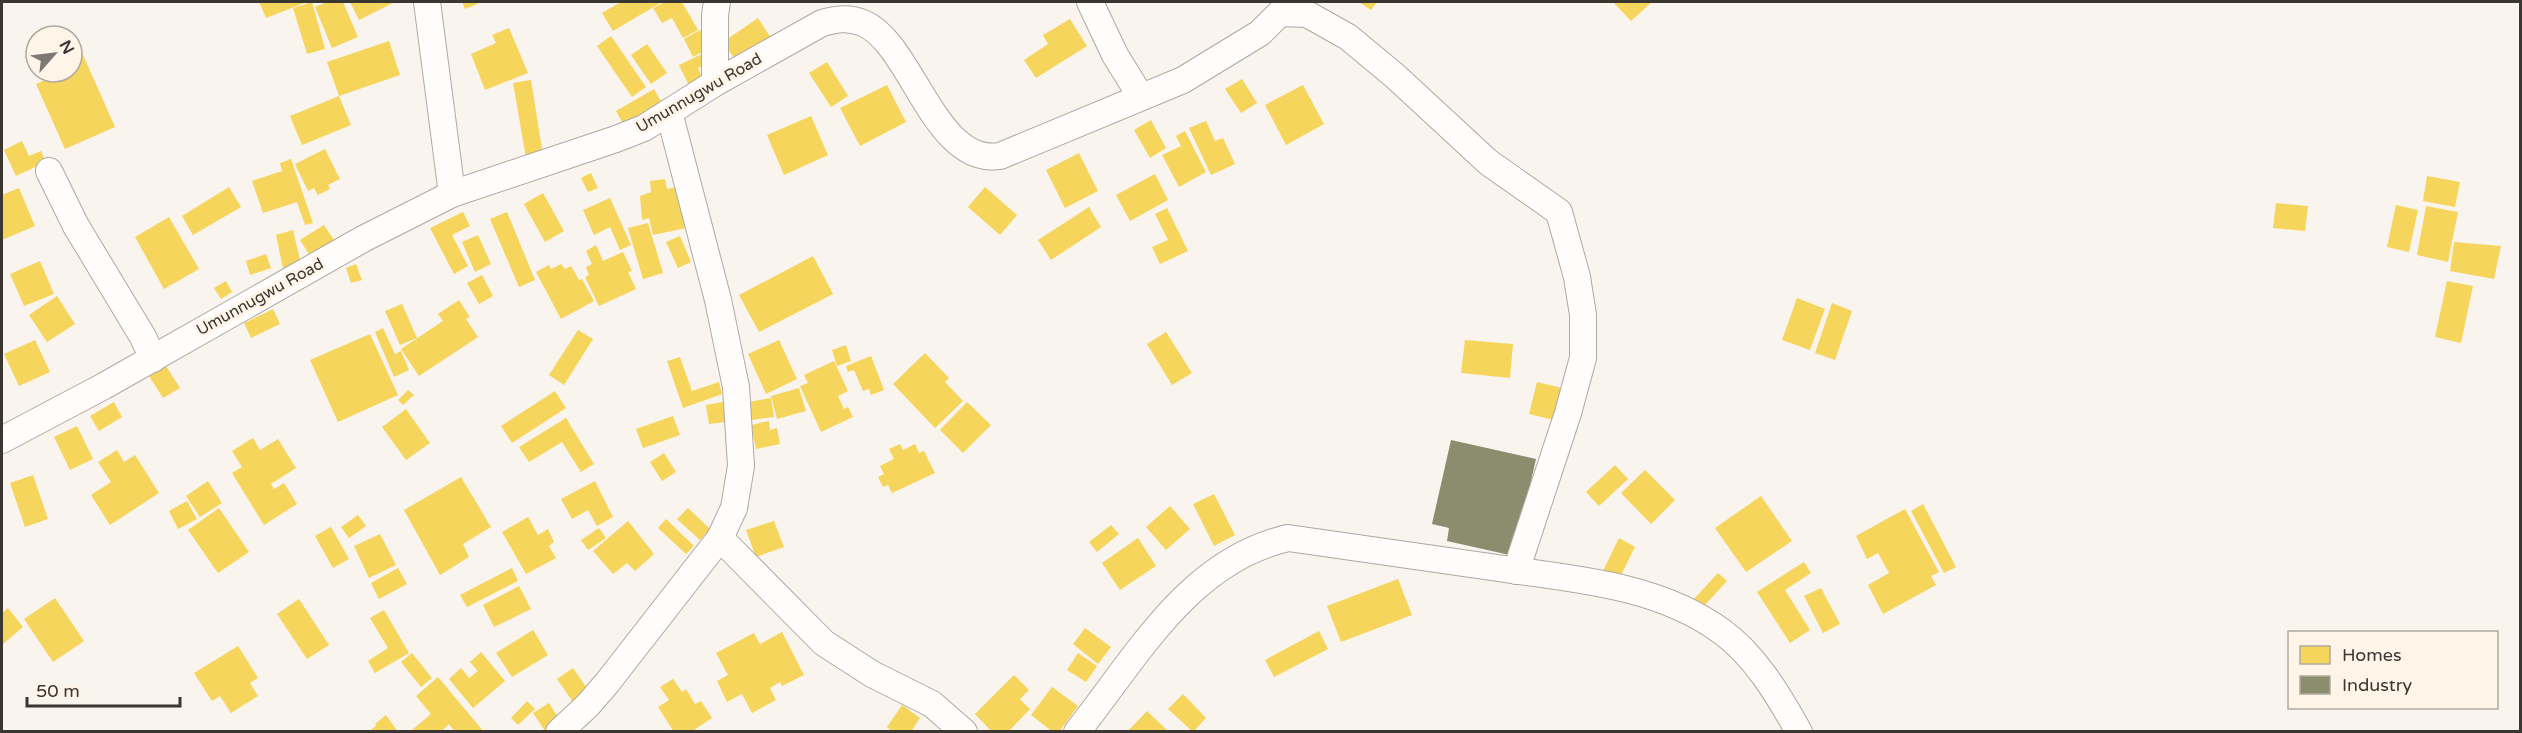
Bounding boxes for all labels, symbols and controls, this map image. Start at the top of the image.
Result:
north arrow [24,24,84,84]
text: N [55,37,78,58]
street label: Umunnugwu Road [632,49,766,137]
street label: Umunnugwu Road [193,254,327,340]
legend [2288,631,2498,709]
text: Homes [2342,644,2402,666]
scale bar [27,670,180,708]
text: Industry [2342,674,2413,696]
text: 50 m [36,680,80,702]

